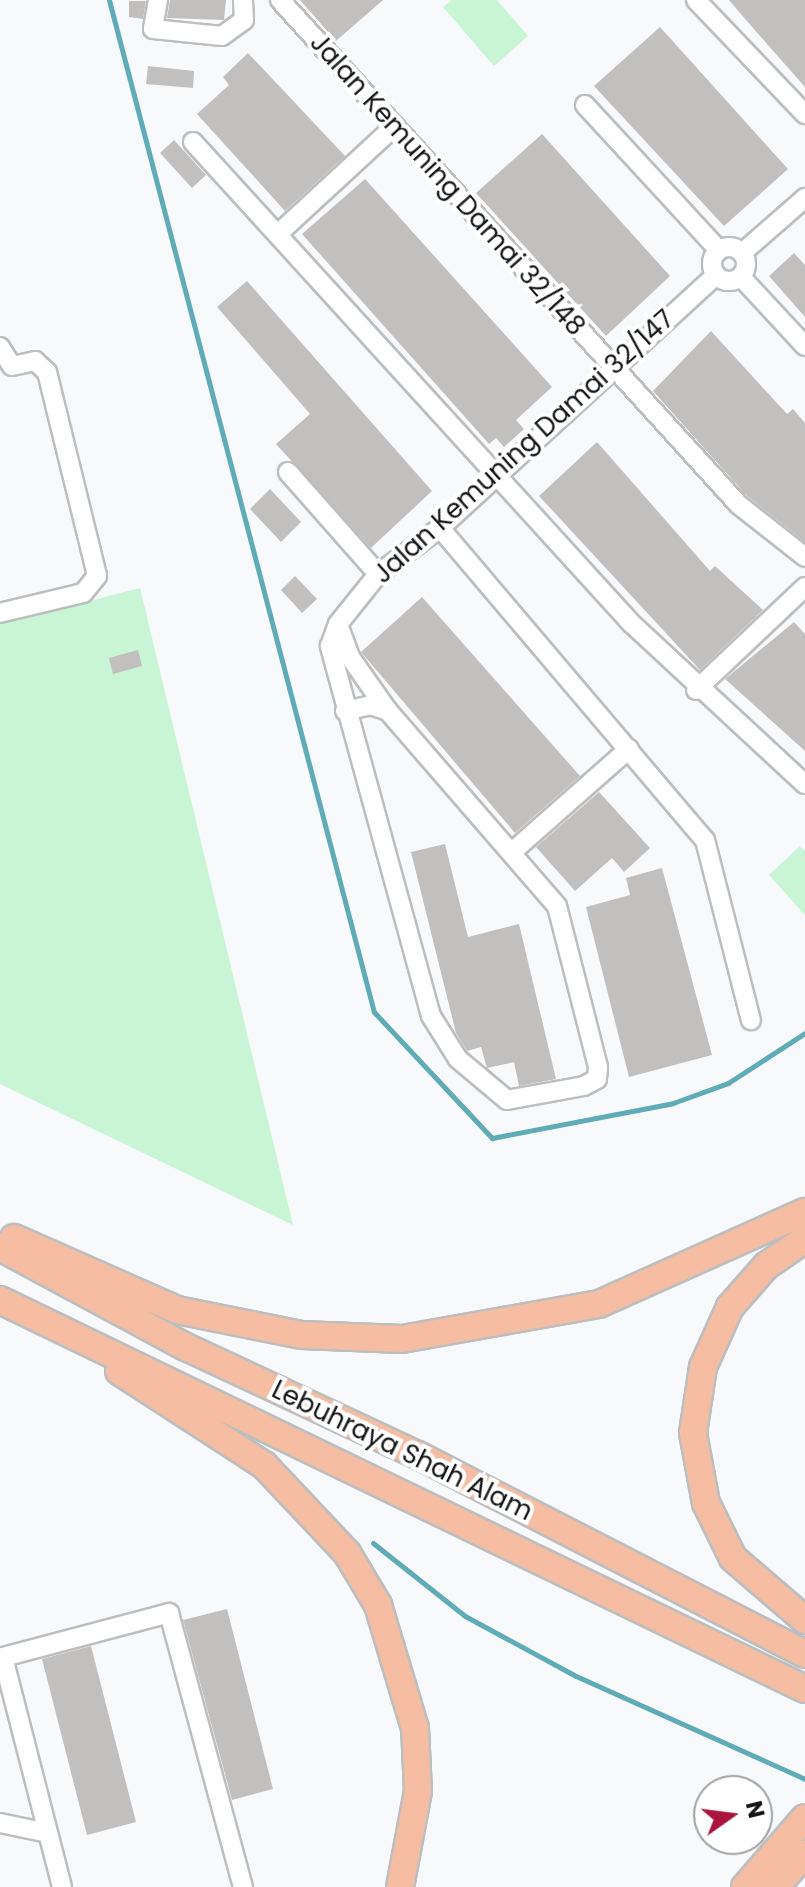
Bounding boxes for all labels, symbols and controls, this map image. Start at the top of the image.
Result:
street label: Jalan Kemuning Damai 32/148 [303,28,591,342]
street label: Jalan Kemuning Damai 32/147 [367,304,681,590]
street label: Lebuhraya Shah Alam [267,1374,537,1528]
north arrow [693,1775,773,1855]
text: N [738,1798,772,1821]

